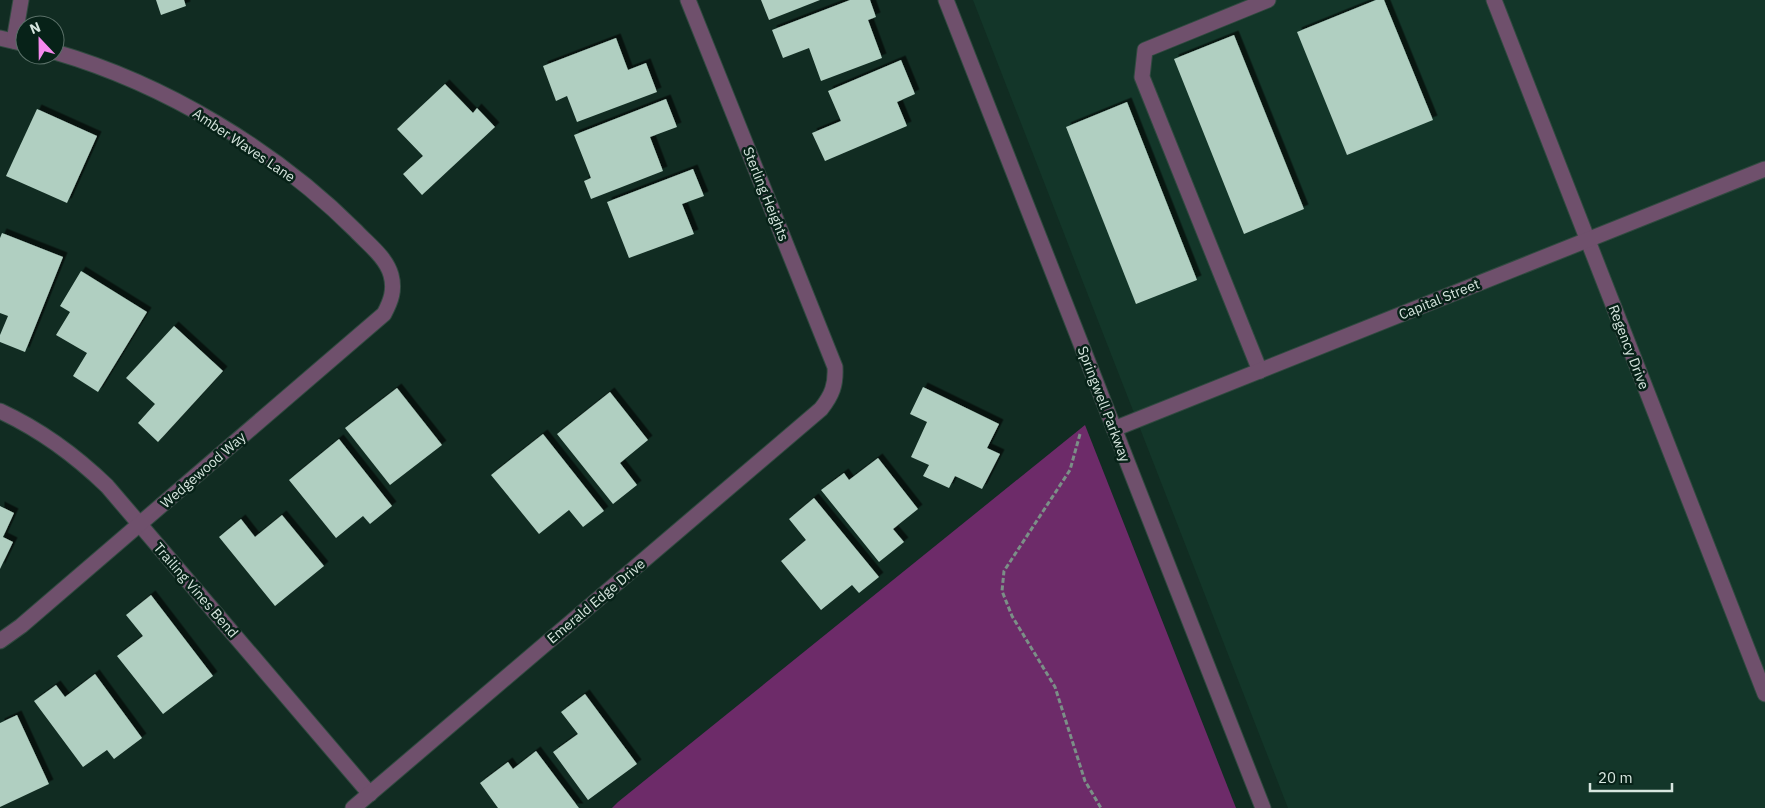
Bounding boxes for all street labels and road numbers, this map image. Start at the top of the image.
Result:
street label: Amber Waves Lane [189,104,299,186]
street label: Sterling Heights [739,144,793,244]
street label: Capital Street [1396,275,1482,323]
street label: Regency Drive [1605,302,1653,392]
street label: Springwell Parkway [1074,343,1134,465]
street label: Wedgewood Way [157,428,249,512]
street label: Trailing Vines Bend [150,539,242,641]
street label: Emerald Edge Drive [543,554,649,647]

